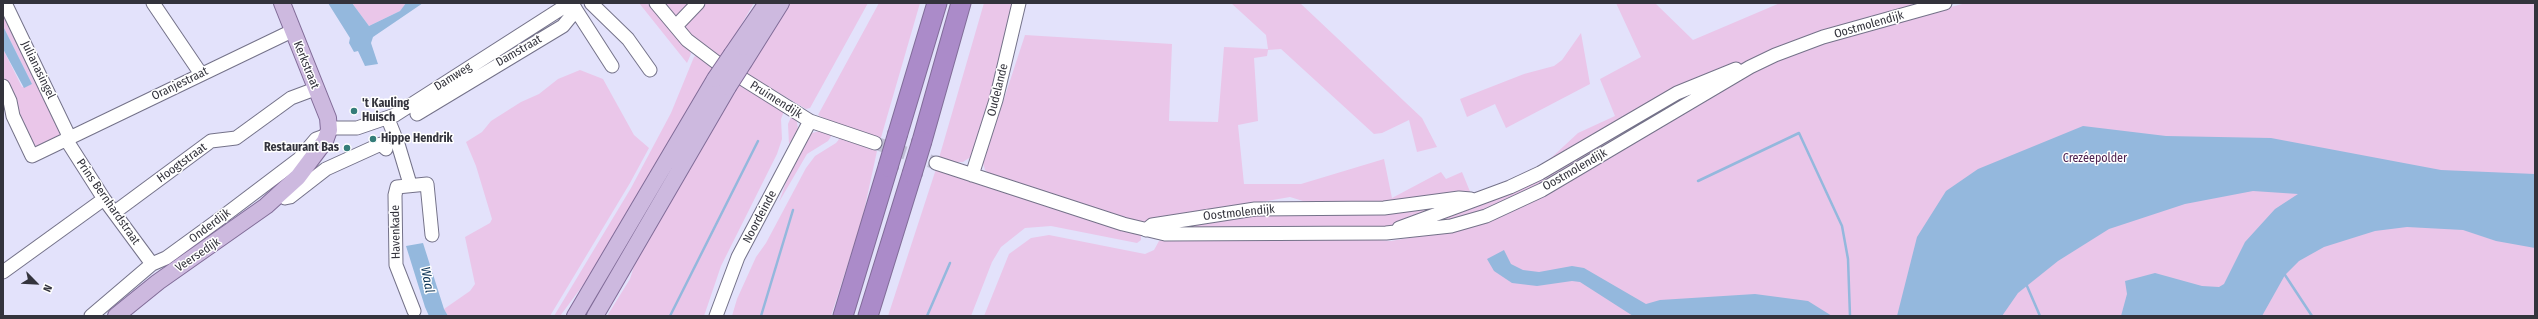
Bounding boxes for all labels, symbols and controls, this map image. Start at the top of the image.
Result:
street label: Oostmolendijk [1832,8,1906,42]
street label: Damstraat [494,32,544,70]
street label: Julianasingel [18,39,58,101]
street label: Kerkstraat [290,39,322,91]
street label: Damweg [432,60,474,94]
street label: Oudelande [985,62,1011,118]
street label: Oranjestraat [149,64,211,104]
street label: Pruimendijk [747,78,805,122]
place label: 't Kauling Huisch [362,97,409,125]
marker: 't Kauling Huisch [349,106,359,116]
place label: Hippe Hendrik [381,132,453,146]
marker: Hippe Hendrik [368,134,378,144]
street label: Hoogtstraat [154,140,210,186]
place label: Restaurant Bas [264,141,339,155]
marker: Restaurant Bas [342,143,352,153]
street label: Oostmolendijk [1540,146,1610,194]
park label: Crezéepolder [2063,152,2127,166]
street label: Prins Bernhardstraat [73,156,143,248]
street label: Noordeinde [740,188,780,246]
street label: Oostmolendijk [1203,202,1275,224]
street label: Havenkade [388,205,404,259]
street label: Onderdijk [186,206,234,246]
street label: Veersedijk [173,235,223,275]
north arrow [16,263,56,303]
water label: Waal [417,266,437,294]
text: N [40,282,55,294]

